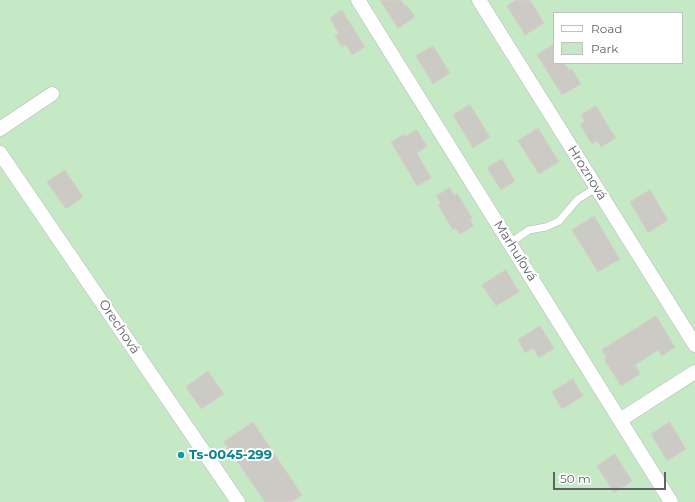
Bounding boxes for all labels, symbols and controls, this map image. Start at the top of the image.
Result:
legend [553,12,683,64]
text: Road [591,21,622,36]
text: Park [591,41,618,56]
street label: Hroznová [564,143,610,203]
street label: Marhuľová [490,218,540,284]
street label: Orechová [95,297,143,357]
place label: Ts-0045-299 [189,447,272,463]
marker: Ts-0045-299 [176,450,186,460]
scale bar [555,464,668,490]
text: 50 m [560,471,591,486]

